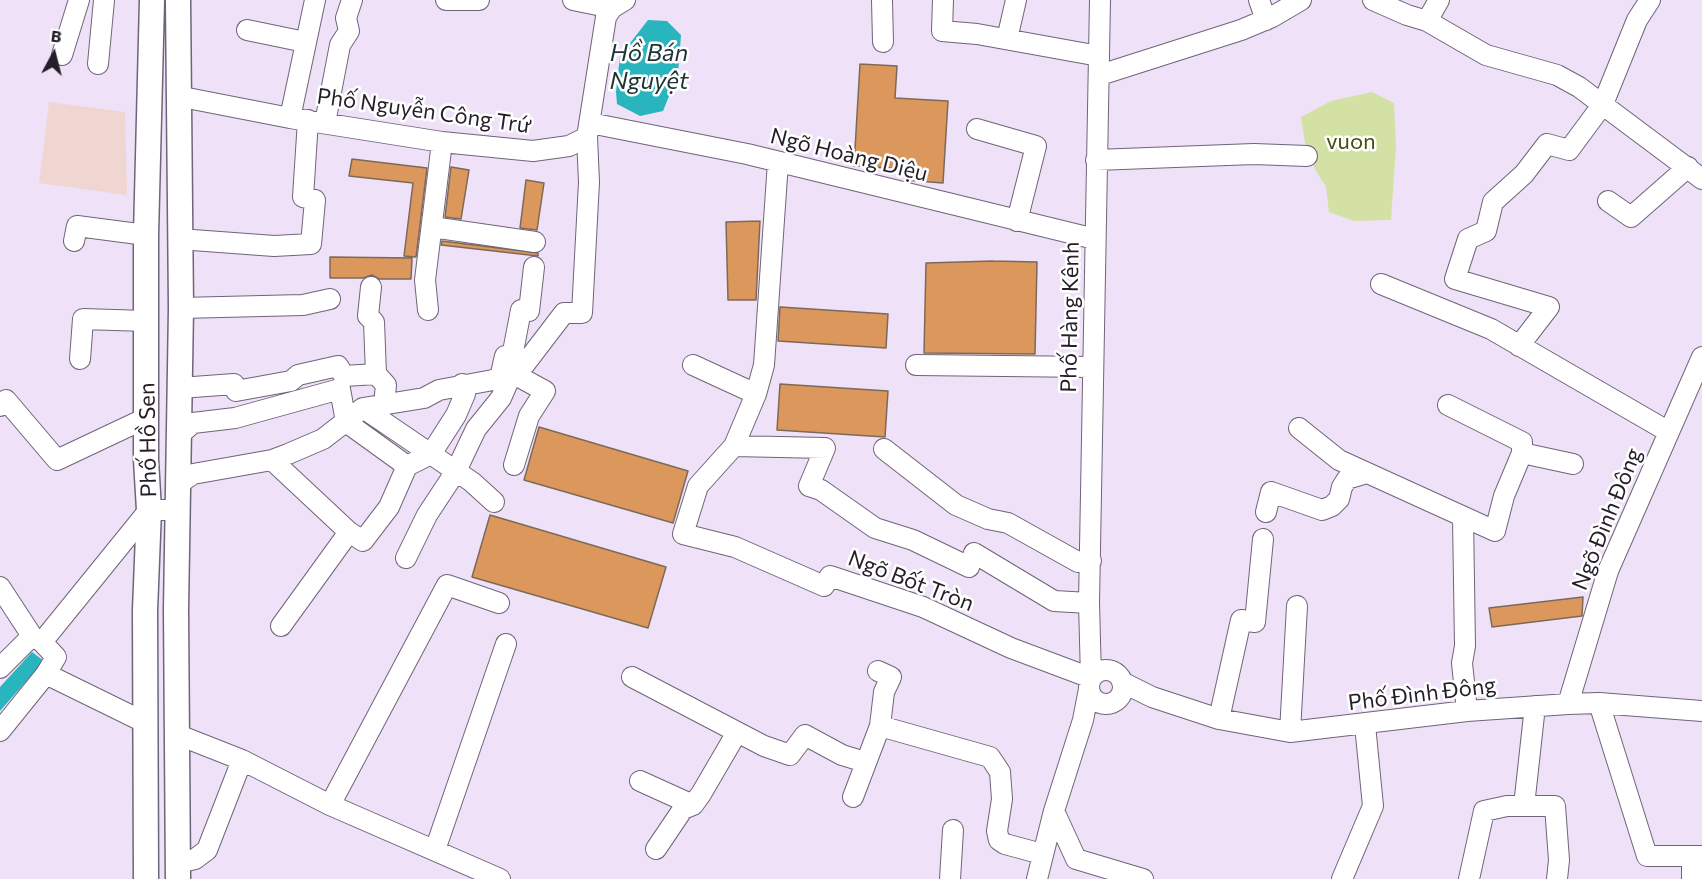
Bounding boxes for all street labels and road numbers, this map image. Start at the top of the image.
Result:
street label: Phố Nguyễn Công Trứ [315,83,533,139]
street label: Ngõ Hoàng Diệu [768,123,930,187]
street label: Phố Hàng Kênh [1055,241,1085,393]
street label: Phố Hồ Sen [134,382,162,498]
street label: Ngõ Đình Đông [1567,444,1647,594]
street label: Ngõ Bốt Tròn [844,545,978,617]
street label: Phố Đình Đông [1346,672,1498,716]

